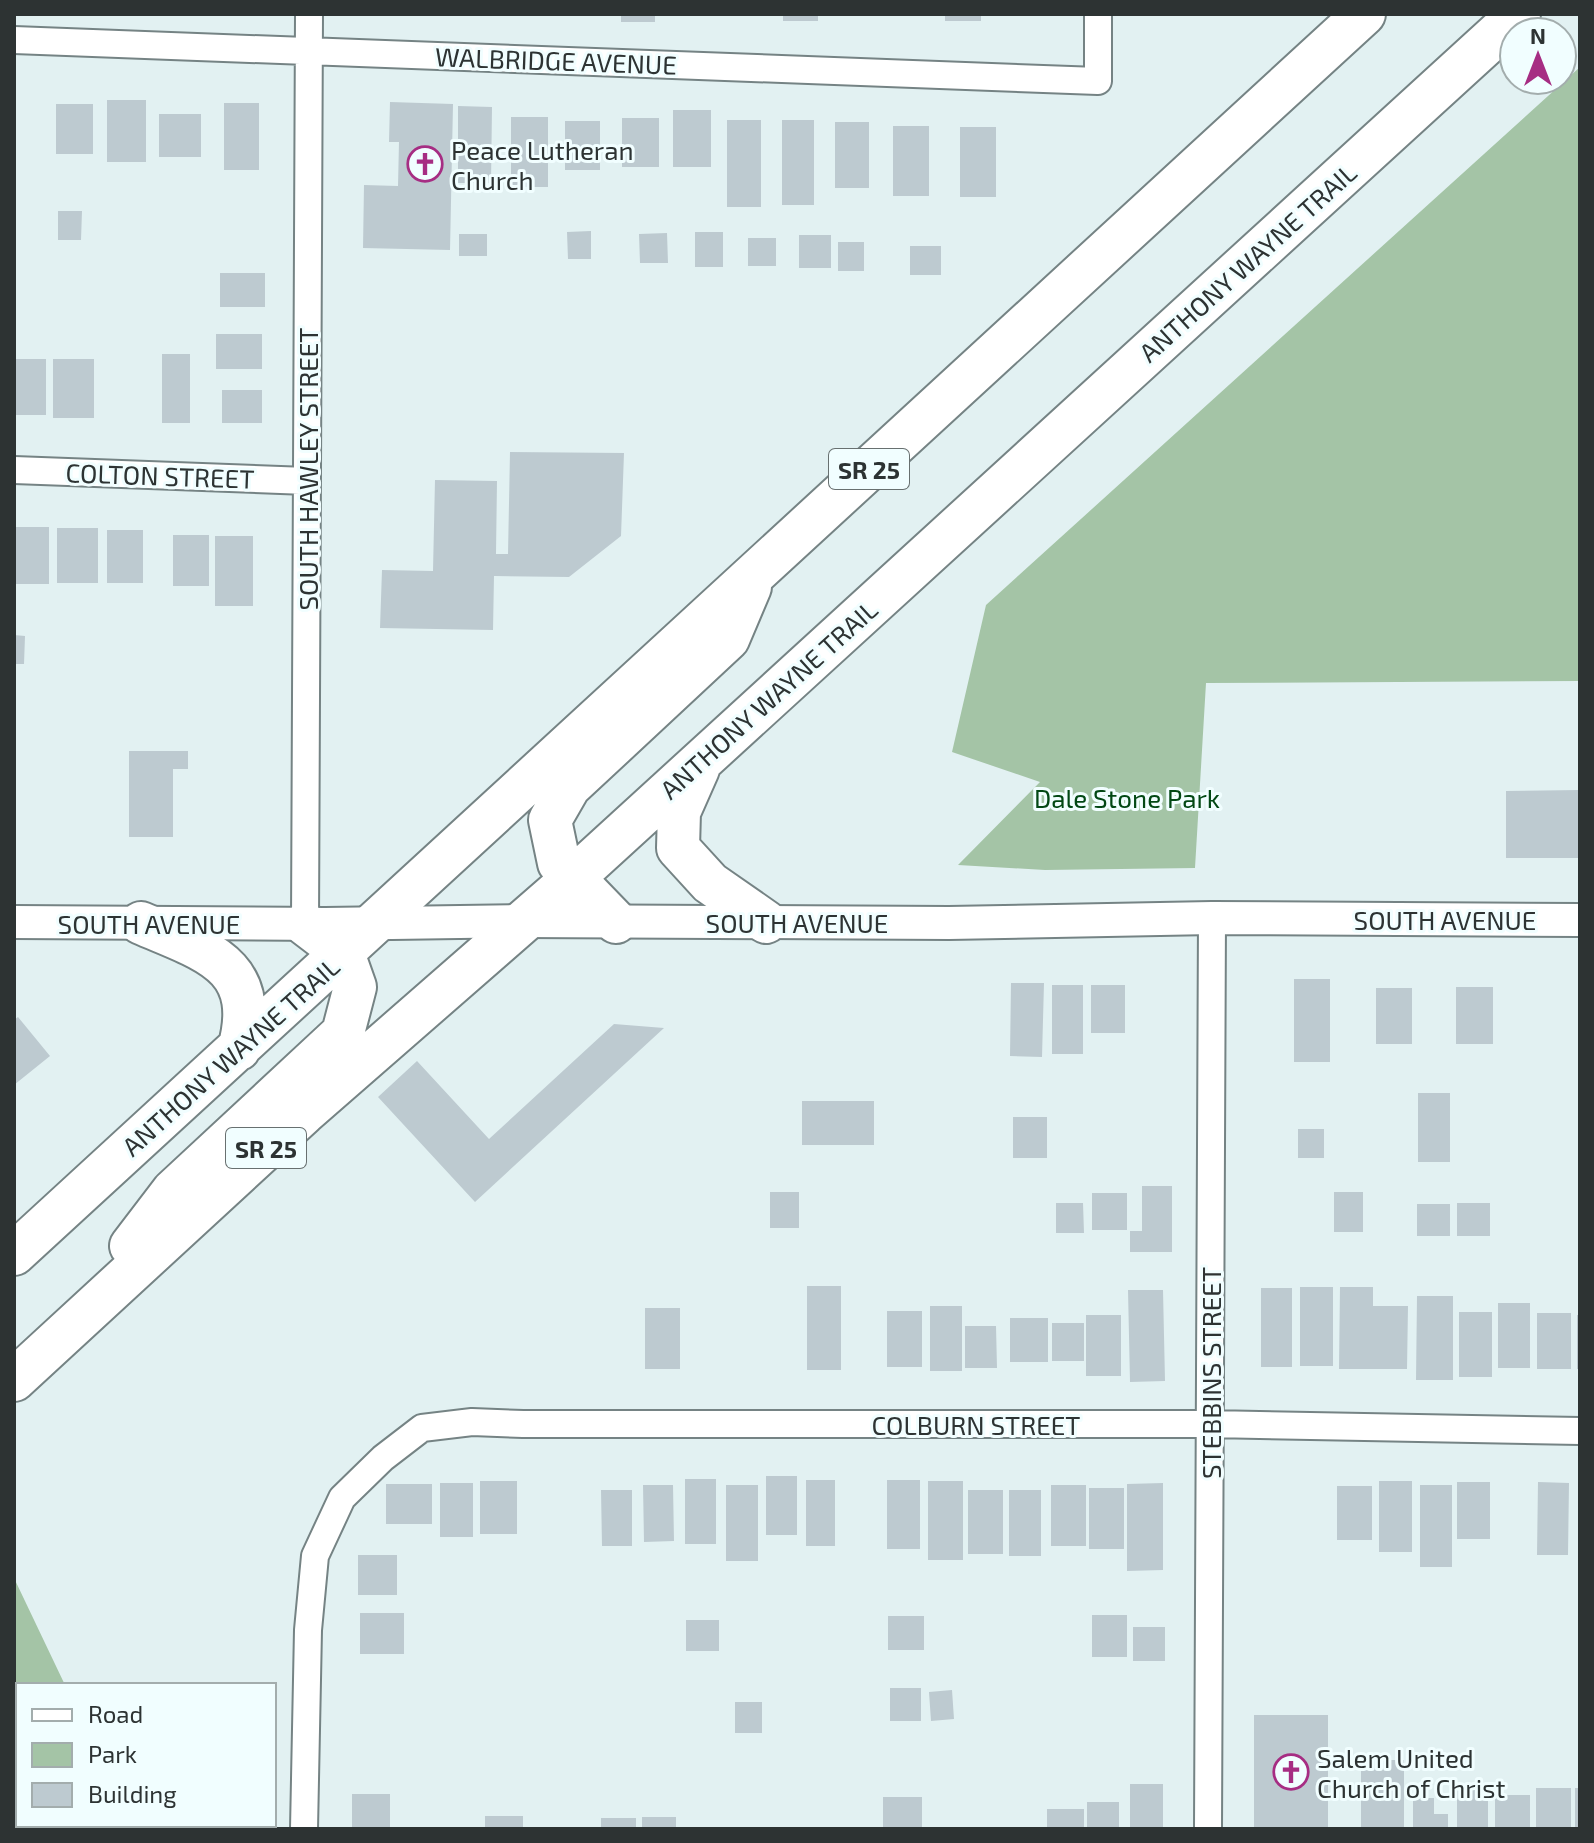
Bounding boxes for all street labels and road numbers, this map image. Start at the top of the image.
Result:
street label: WALBRIDGE AVENUE [435,40,677,80]
street label: ANTHONY WAYNE TRAIL [1132,156,1362,368]
street label: SOUTH HAWLEY STREET [292,328,323,610]
road number: SR 25 [829,449,909,489]
street label: COLTON STREET [65,456,255,494]
street label: ANTHONY WAYNE TRAIL [653,593,883,805]
street label: SOUTH AVENUE [1354,904,1536,935]
street label: SOUTH AVENUE [706,907,888,938]
street label: SOUTH AVENUE [58,908,240,939]
street label: ANTHONY WAYNE TRAIL [115,950,345,1162]
road number: SR 25 [226,1128,306,1168]
street label: STEBBINS STREET [1195,1267,1226,1479]
street label: COLBURN STREET [872,1409,1080,1440]

